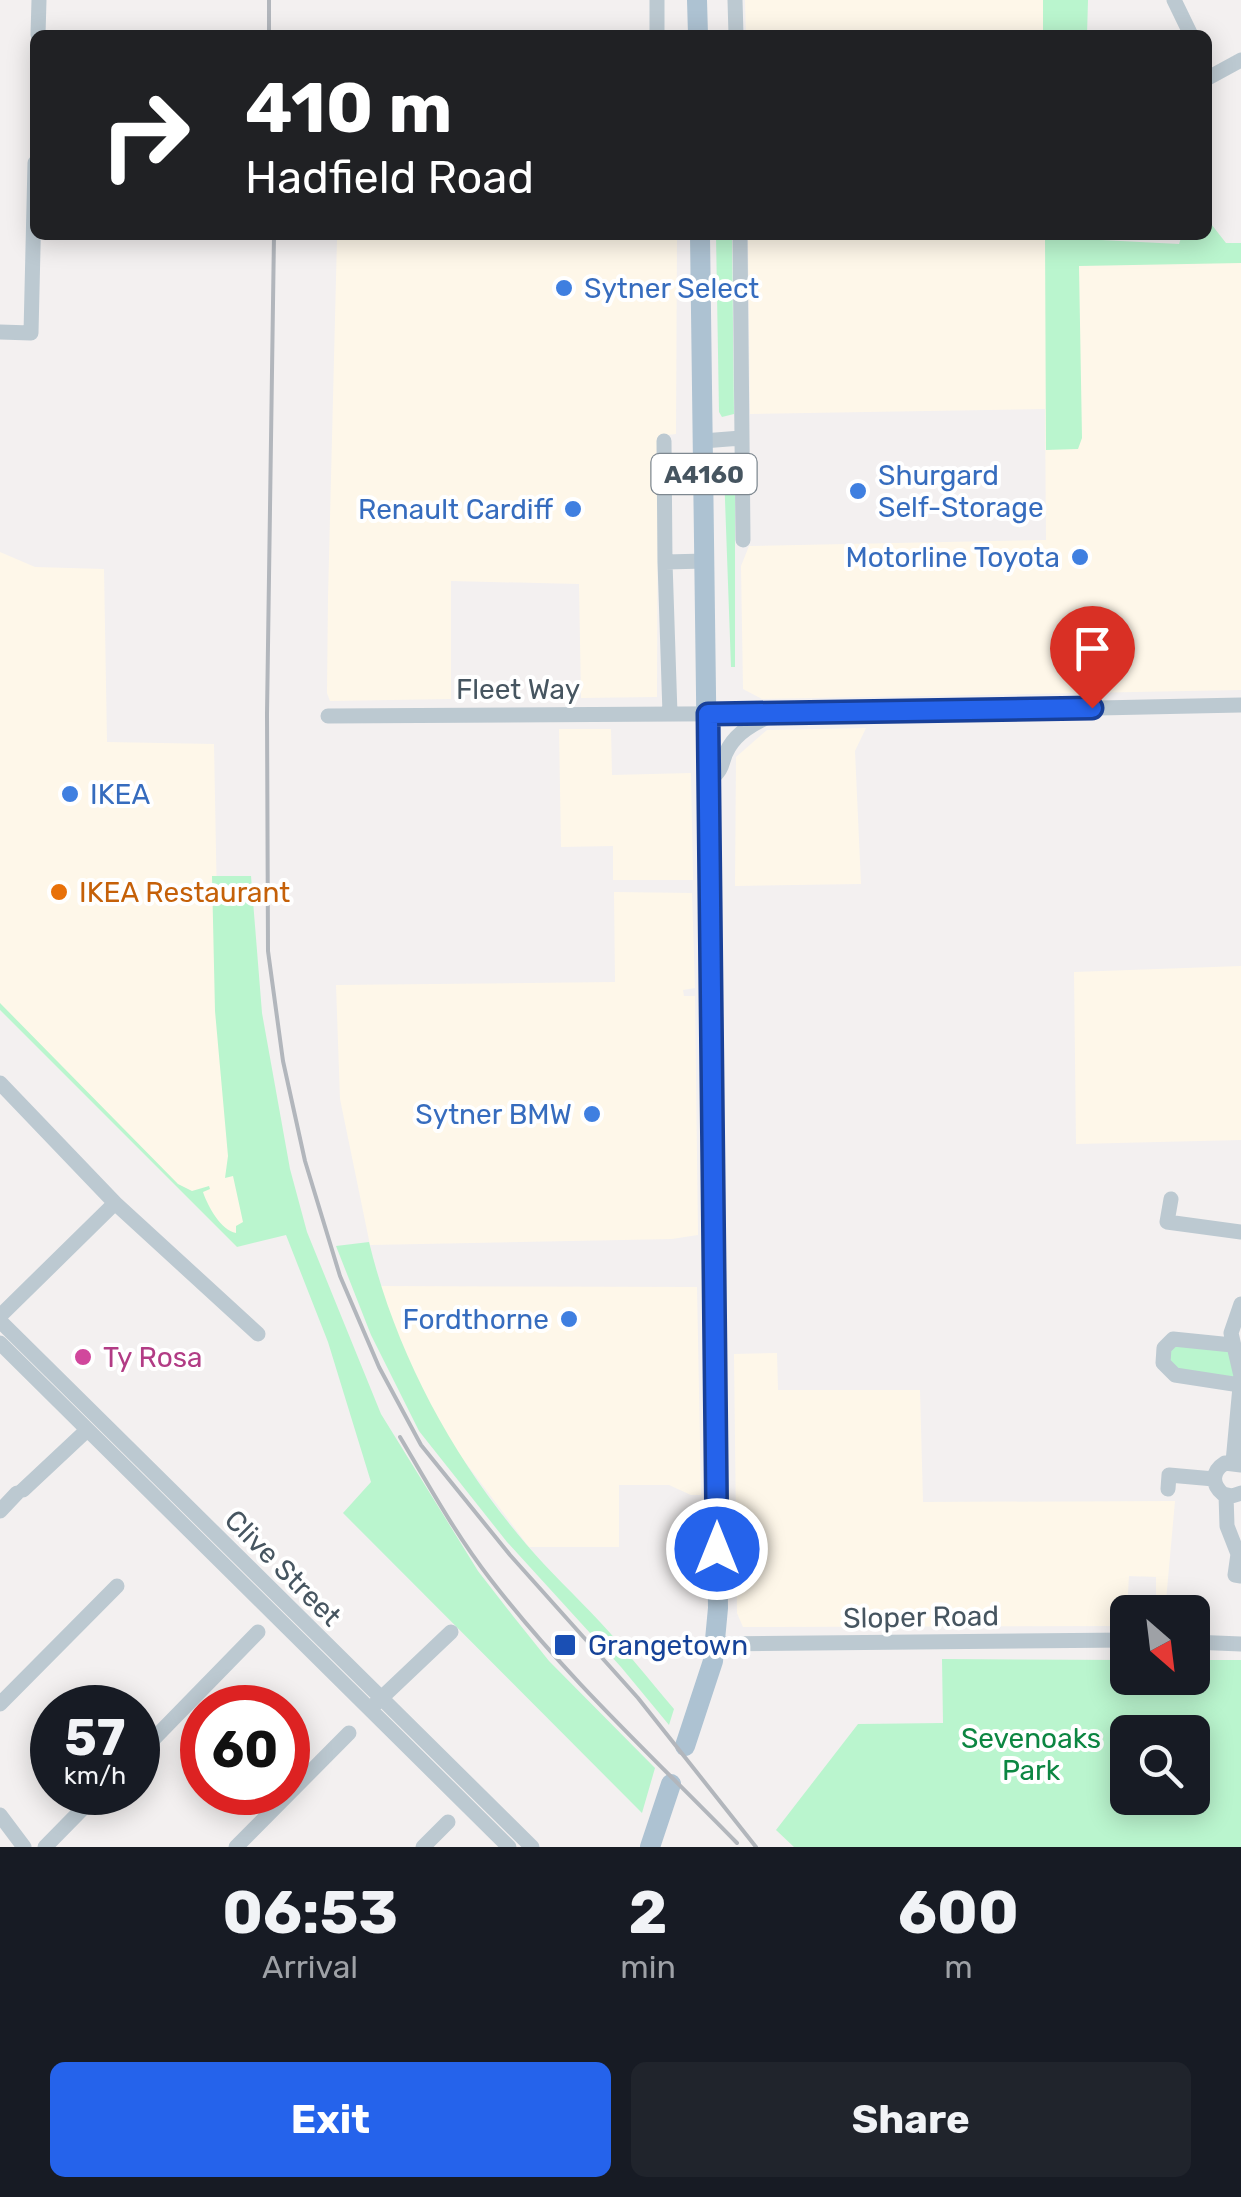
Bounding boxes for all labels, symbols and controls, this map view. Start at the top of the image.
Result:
text: 410 m [245,67,453,150]
icon: right [80,70,210,200]
text: Hadfield Road [245,151,534,204]
place label: Sytner Select [584,272,759,305]
marker: Sytner Select [553,277,575,299]
road number: A4160 [652,454,756,494]
place label: Shurgard Self-Storage [878,459,1044,524]
marker: Shurgard Self-Storage [847,480,869,502]
place label: Renault Cardiff [358,493,554,526]
marker: Renault Cardiff [562,498,584,520]
place label: Motorline Toyota [845,541,1060,574]
marker: Motorline Toyota [1069,546,1091,568]
pin [1050,606,1135,709]
icon: arrive [1065,621,1120,676]
street label: Fleet Way [456,673,580,706]
place label: IKEA [90,778,150,811]
marker: IKEA [59,783,81,805]
place label: IKEA Restaurant [79,876,290,909]
marker: IKEA Restaurant [48,881,70,903]
place label: Sytner BMW [415,1098,572,1131]
marker: Sytner BMW [581,1103,603,1125]
place label: Fordthorne [403,1303,549,1336]
marker: Fordthorne [558,1308,580,1330]
place label: Ty Rosa [103,1341,203,1374]
marker: Ty Rosa [72,1346,94,1368]
position arrow [665,1497,769,1601]
street label: Clive Street [218,1503,348,1633]
north arrow [1110,1595,1210,1695]
map controls [1110,1595,1210,1815]
street label: Sloper Road [843,1599,999,1635]
place label: Grangetown [588,1629,748,1662]
marker: Grangetown [552,1632,578,1658]
speed limit sign: 60 [180,1685,310,1815]
text: 57 [65,1708,125,1768]
button: search [1110,1715,1210,1815]
park label: Sevenoaks Park [961,1722,1101,1787]
text: km/h [64,1761,126,1790]
text: 06:53 [222,1877,398,1948]
text: 2 [628,1877,667,1948]
text: 600 [898,1877,1019,1948]
text: Arrival [262,1948,358,1986]
text: min [620,1948,676,1986]
text: m [944,1948,973,1986]
button: Exit [50,2062,611,2177]
button: Share [631,2062,1191,2177]

